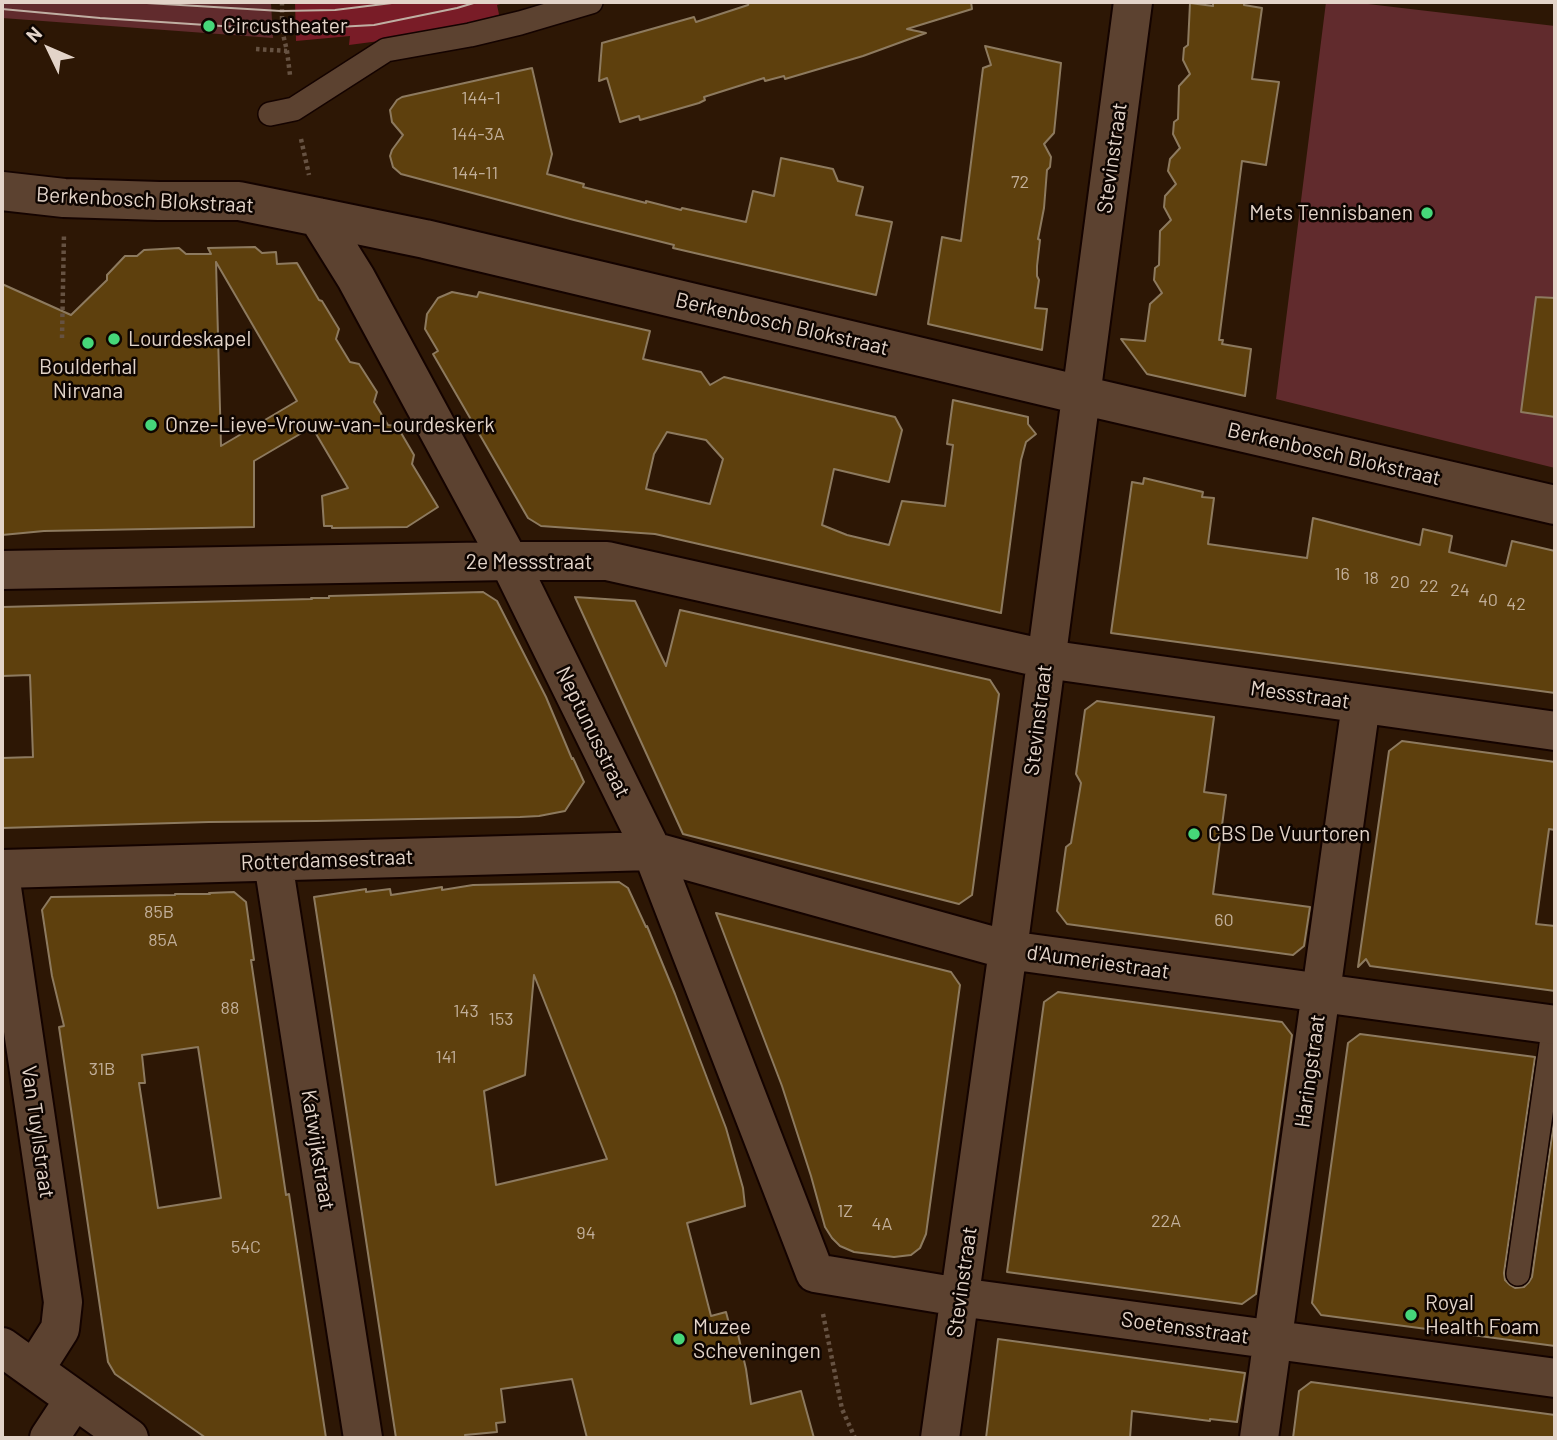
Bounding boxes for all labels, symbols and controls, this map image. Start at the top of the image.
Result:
place label: Circustheater [223,13,348,39]
north arrow [14,14,84,84]
marker: Circustheater [201,18,217,34]
text: N [21,22,46,47]
house number: 144-1 [461,87,501,109]
street label: Stevinstraat [1092,101,1132,215]
house number: 144-3A [451,123,505,145]
house number: 144-11 [452,162,498,184]
house number: 72 [1011,171,1029,193]
street label: Berkenbosch Blokstraat [35,182,255,218]
place label: Mets Tennisbanen [1249,200,1413,226]
marker: Mets Tennisbanen [1419,205,1435,221]
street label: Berkenbosch Blokstraat [673,287,891,361]
place label: Lourdeskapel [128,326,251,352]
marker: Lourdeskapel [106,331,122,347]
marker: Boulderhal Nirvana [80,335,96,351]
place label: Boulderhal Nirvana [39,354,137,404]
place label: Onze-Lieve-Vrouw-van-Lourdeskerk [165,412,495,438]
marker: Onze-Lieve-Vrouw-van-Lourdeskerk [143,417,159,433]
street label: Berkenbosch Blokstraat [1225,417,1443,491]
street label: 2e Messstraat [466,549,592,575]
house number: 16 [1334,563,1350,585]
house number: 18 [1363,567,1379,589]
house number: 20 [1390,571,1410,593]
house number: 22 [1419,575,1439,597]
house number: 24 [1450,579,1470,601]
house number: 40 [1478,589,1498,611]
house number: 42 [1506,593,1526,615]
street label: Neptunusstraat [550,662,636,802]
street label: Stevinstraat [1019,663,1057,777]
street label: Messstraat [1249,676,1351,714]
place label: CBS De Vuurtoren [1208,821,1370,847]
marker: CBS De Vuurtoren [1186,826,1202,842]
street label: Rotterdamsestraat [240,844,414,876]
house number: 85B [144,901,174,923]
house number: 60 [1214,909,1234,931]
house number: 85A [148,929,178,951]
street label: d'Aumeriestraat [1025,940,1171,984]
house number: 88 [221,997,239,1019]
house number: 143 [453,1000,479,1022]
house number: 153 [489,1008,513,1030]
street label: Haringstraat [1290,1013,1330,1129]
house number: 141 [436,1046,456,1068]
house number: 31B [89,1058,115,1080]
street label: Van Tuyllstraat [16,1064,60,1200]
street label: Katwijkstraat [296,1088,340,1212]
house number: 1Z [837,1200,853,1222]
house number: 22A [1151,1210,1181,1232]
house number: 4A [872,1213,892,1235]
house number: 94 [576,1222,596,1244]
street label: Stevinstraat [942,1225,982,1339]
house number: 54C [231,1236,261,1258]
place label: Royal Health Foam [1425,1290,1539,1340]
street label: Soetensstraat [1120,1307,1250,1349]
marker: Royal Health Foam [1403,1307,1419,1323]
place label: Muzee Scheveningen [693,1314,821,1364]
marker: Muzee Scheveningen [671,1331,687,1347]

